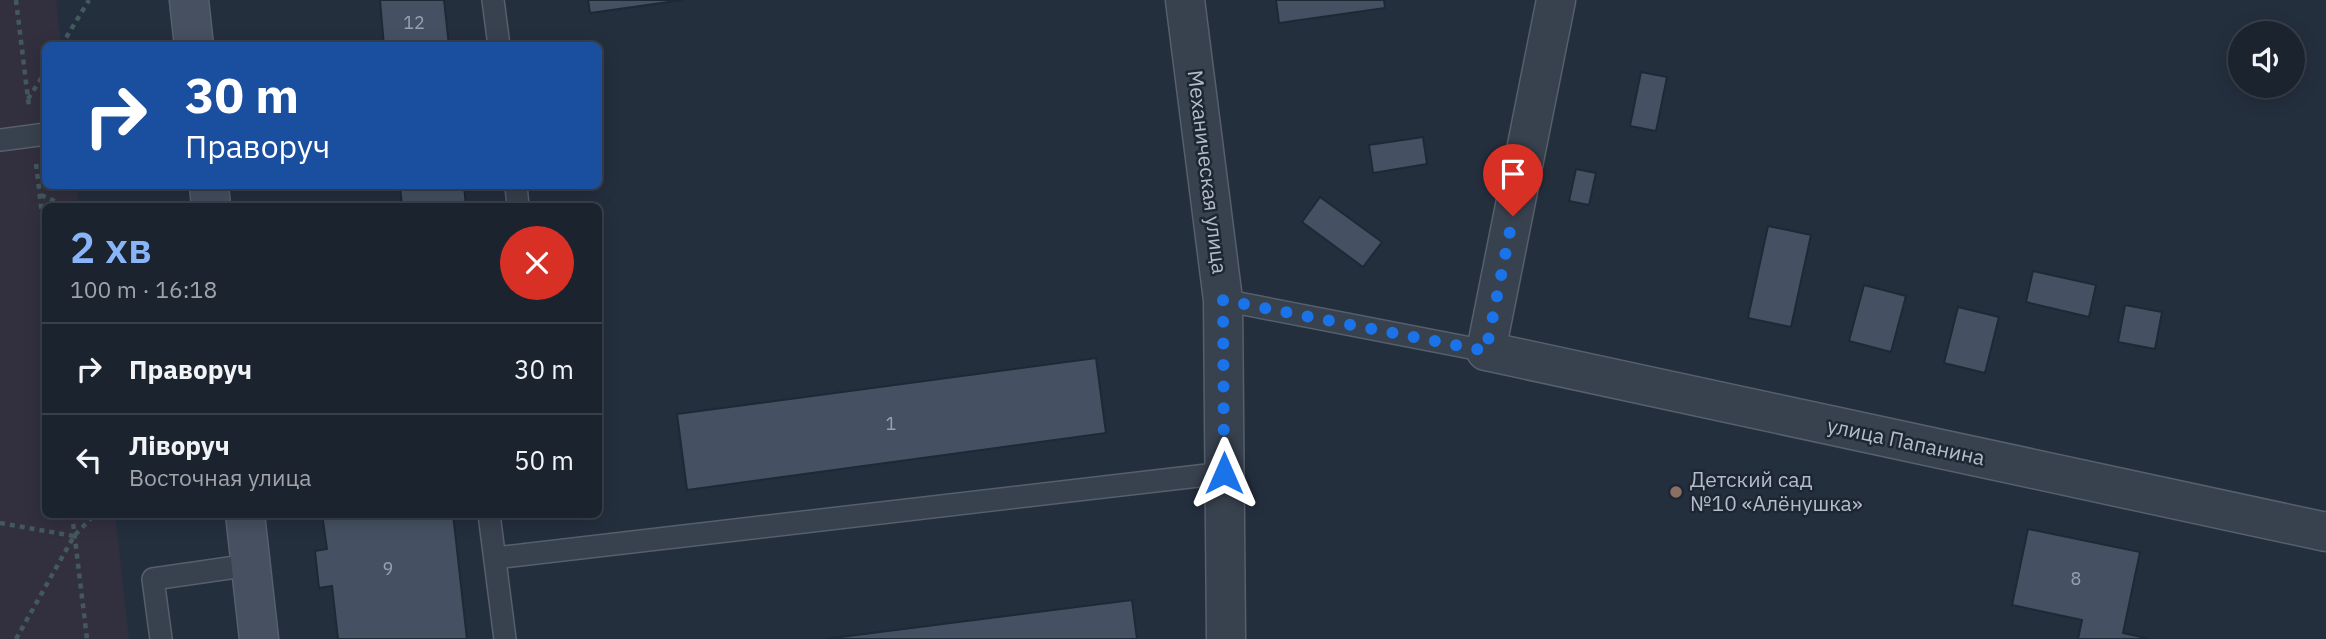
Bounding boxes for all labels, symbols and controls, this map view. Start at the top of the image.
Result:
house number: 12 [403,11,425,34]
map controls [2228,21,2305,98]
button: sound [2228,21,2305,98]
text: 30 m [185,63,299,126]
street label: Механическая улица [1182,68,1234,275]
icon: right [70,70,161,161]
text: Праворуч [185,125,330,167]
pin [1483,144,1543,216]
icon: arrive [1494,155,1532,193]
text: 2 хв [70,220,152,275]
button: close [500,226,574,300]
text: 100 m · 16:18 [70,274,217,304]
icon: right [70,350,108,388]
text: Праворуч [129,352,252,386]
text: 30 m [514,352,574,386]
street label: улица Папанина [1825,411,1988,471]
house number: 1 [886,412,896,435]
text: Ліворуч [129,428,230,462]
position arrow [1187,436,1261,510]
icon: left [70,441,108,479]
text: 50 m [514,443,574,477]
text: Восточная улица [129,462,312,492]
place label: Детский сад №10 «Алёнушка» [1690,465,1863,517]
marker: Детский сад №10 «Алёнушка» [1668,484,1684,500]
house number: 9 [383,557,393,580]
house number: 8 [2071,567,2081,590]

